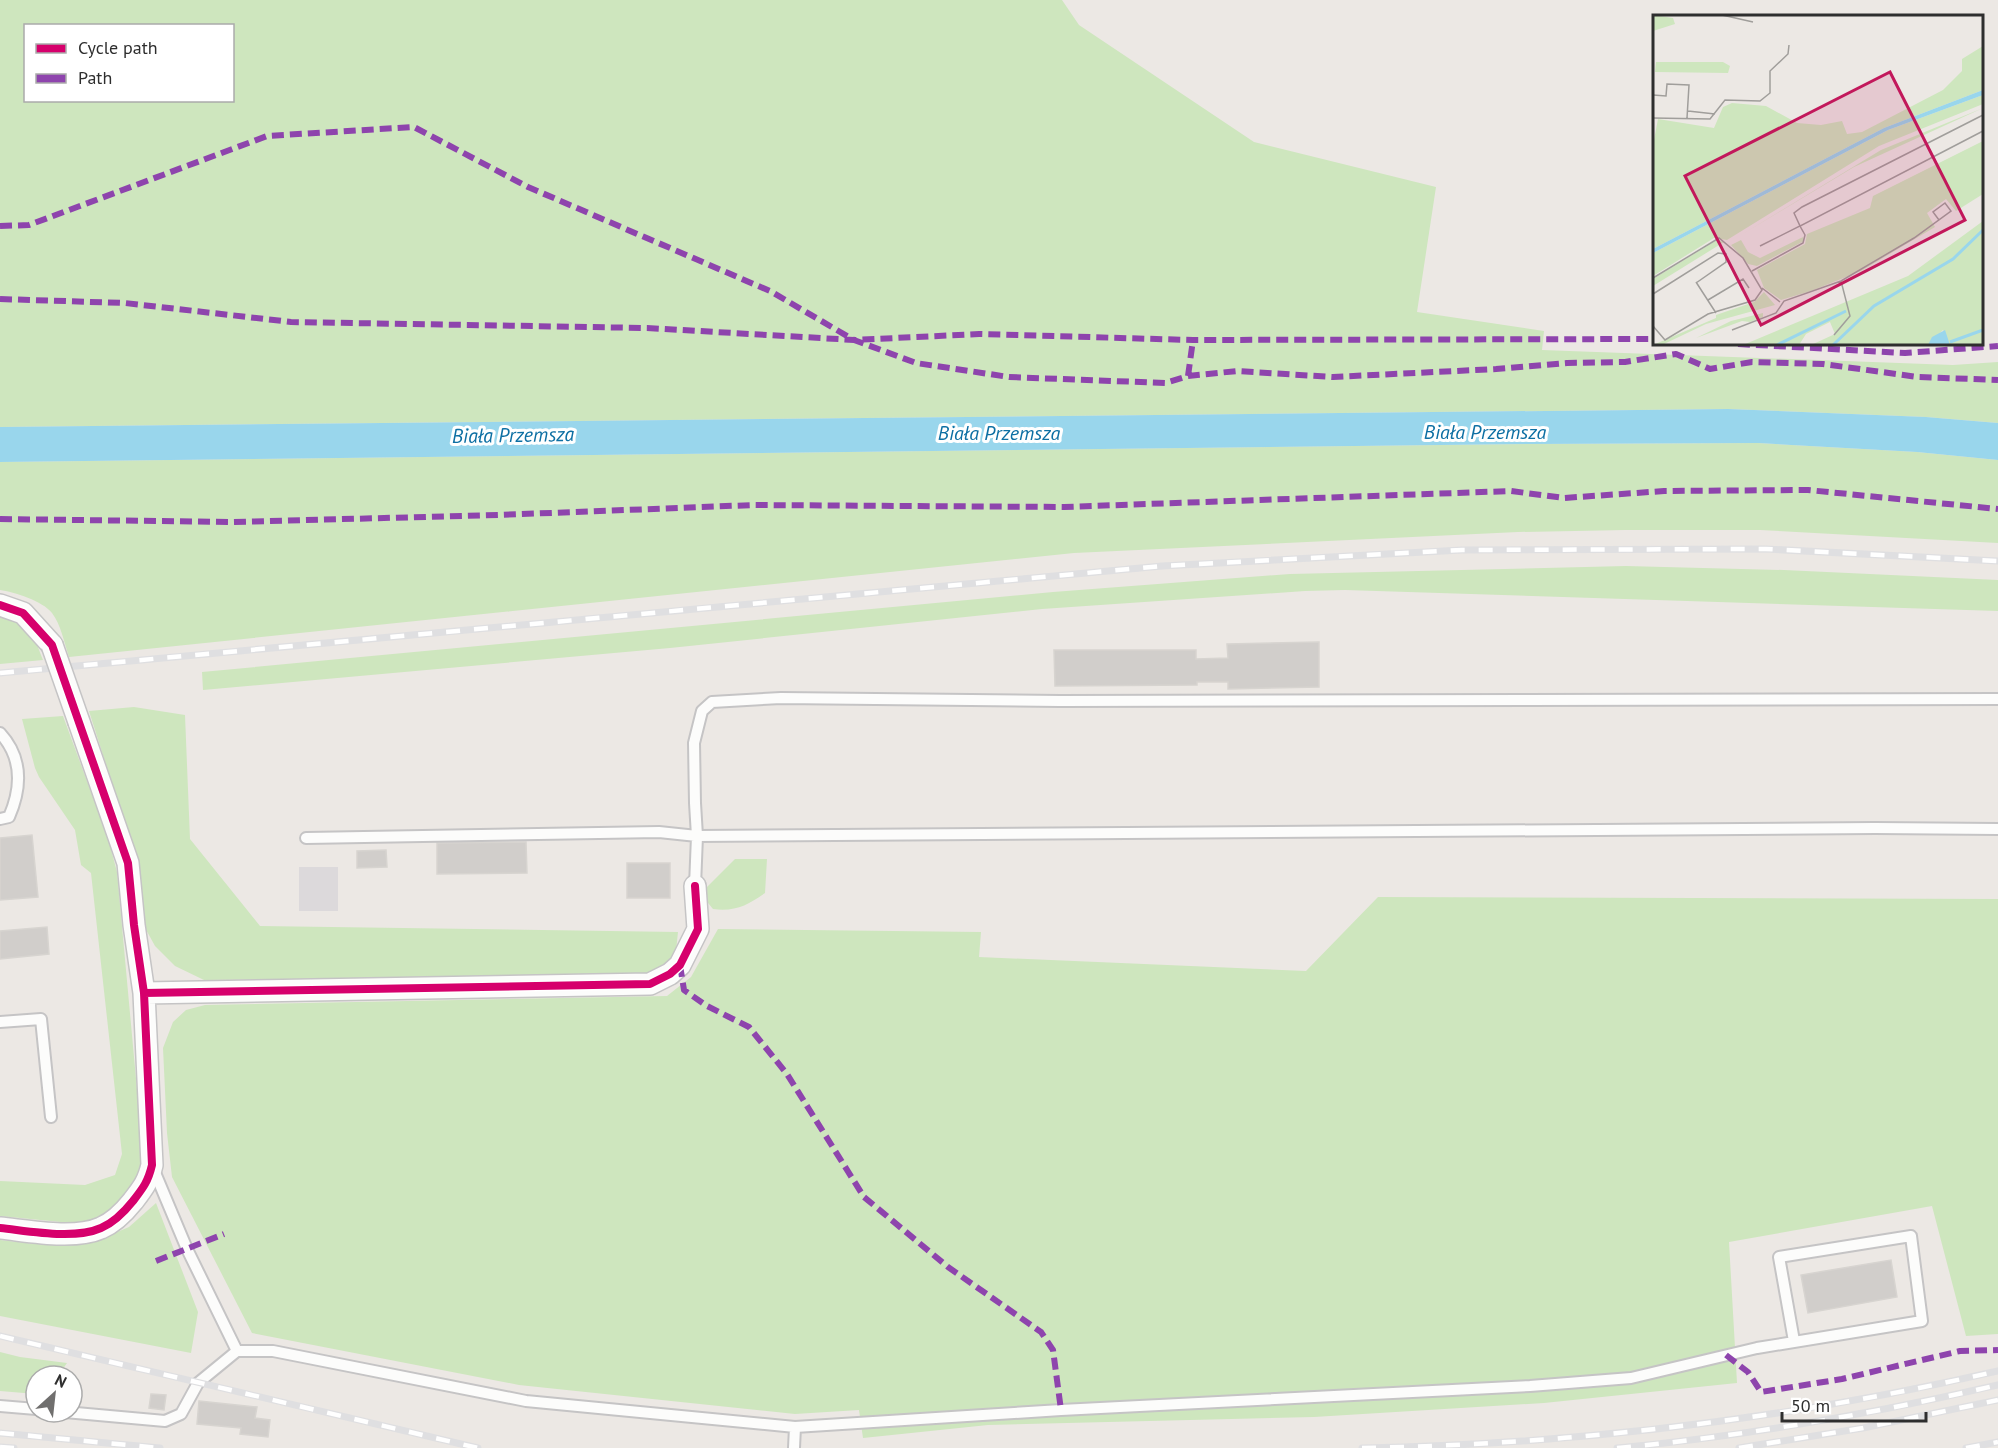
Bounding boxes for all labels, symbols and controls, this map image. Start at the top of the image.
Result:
inset map [1653,15,1983,345]
legend [24,24,234,102]
text: Cycle path [78,36,158,59]
text: Path [78,66,112,89]
water label: Biała Przemsza [1424,419,1546,445]
water label: Biała Przemsza [938,420,1060,446]
water label: Biała Przemsza [452,421,575,449]
north arrow [24,1364,84,1424]
text: N [52,1369,70,1392]
scale bar [1782,1385,1926,1423]
text: 50 m [1791,1394,1830,1417]

